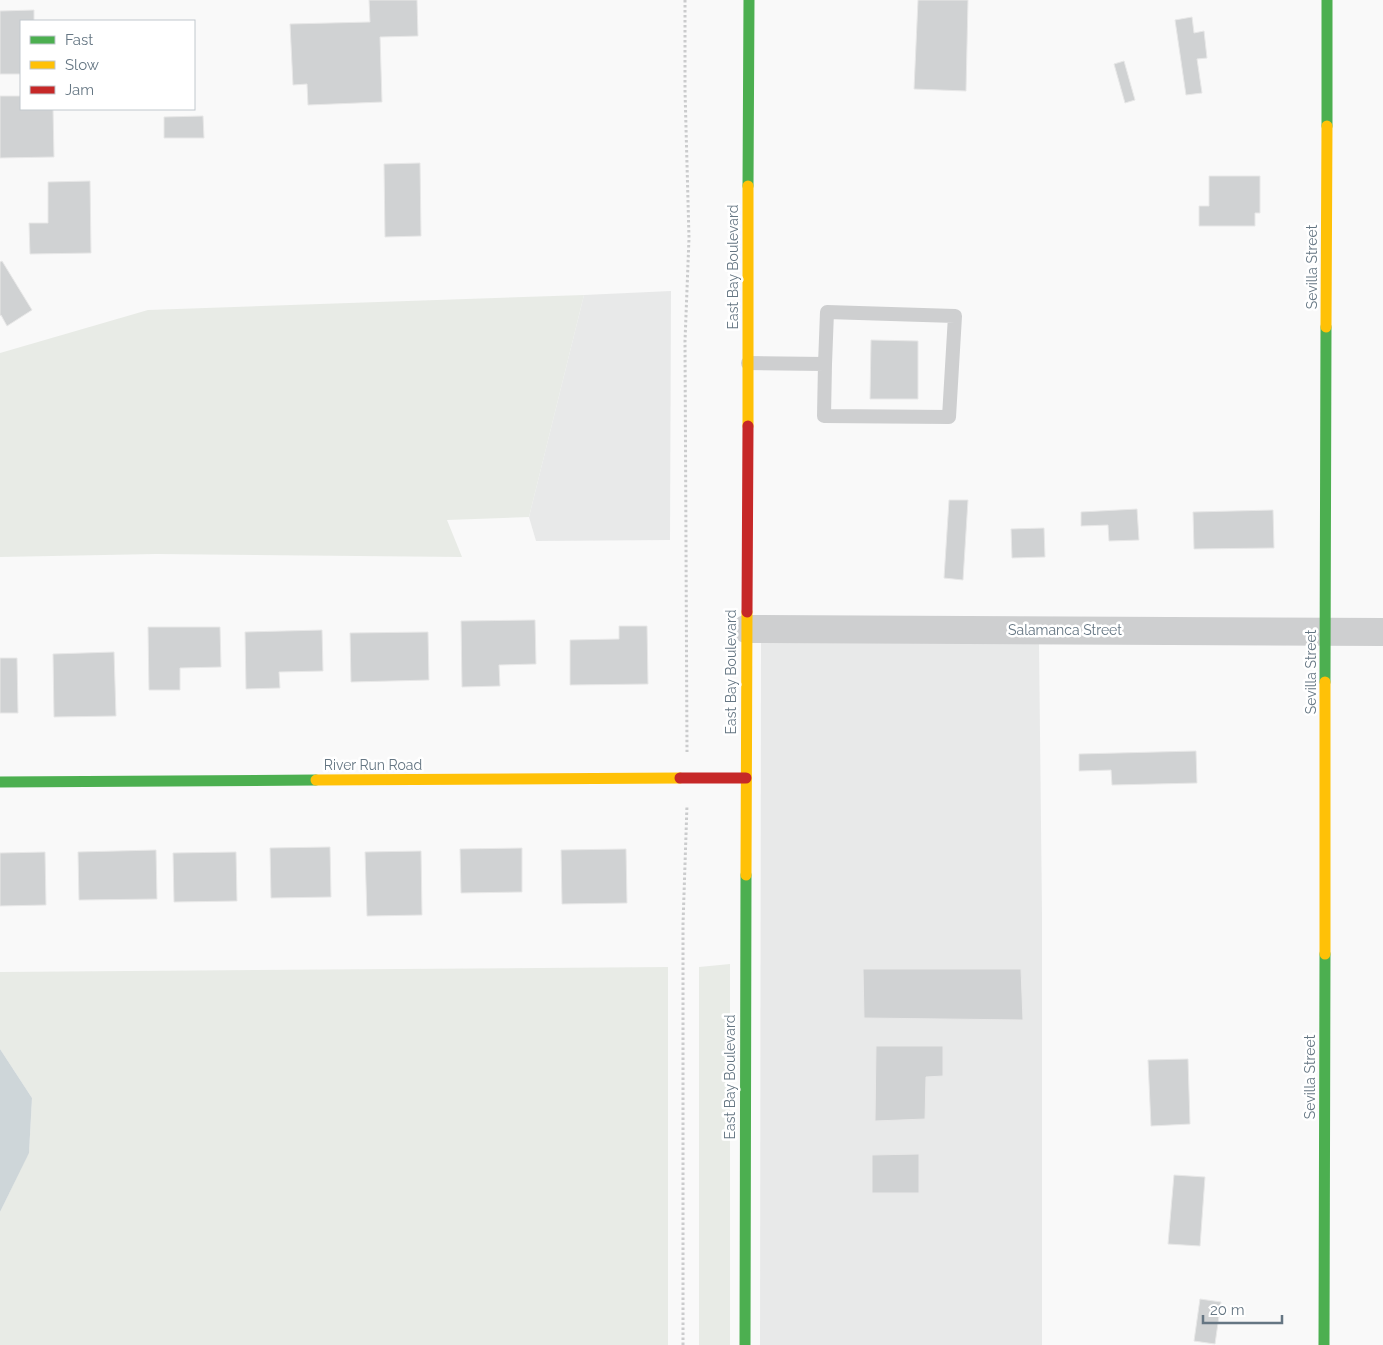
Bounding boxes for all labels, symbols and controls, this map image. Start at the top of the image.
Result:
legend [20,20,195,110]
text: Fast [65,31,93,49]
text: Slow [65,56,99,74]
text: Jam [65,81,94,99]
street label: East Bay Boulevard [725,205,741,329]
street label: Sevilla Street [1304,224,1320,309]
street label: East Bay Boulevard [723,610,739,734]
street label: Salamanca Street [1008,622,1122,638]
street label: Sevilla Street [1303,629,1319,714]
street label: River Run Road [324,757,422,773]
street label: East Bay Boulevard [722,1015,738,1139]
street label: Sevilla Street [1302,1034,1318,1119]
scale bar [1203,1292,1282,1324]
text: 20 m [1210,1301,1245,1319]

